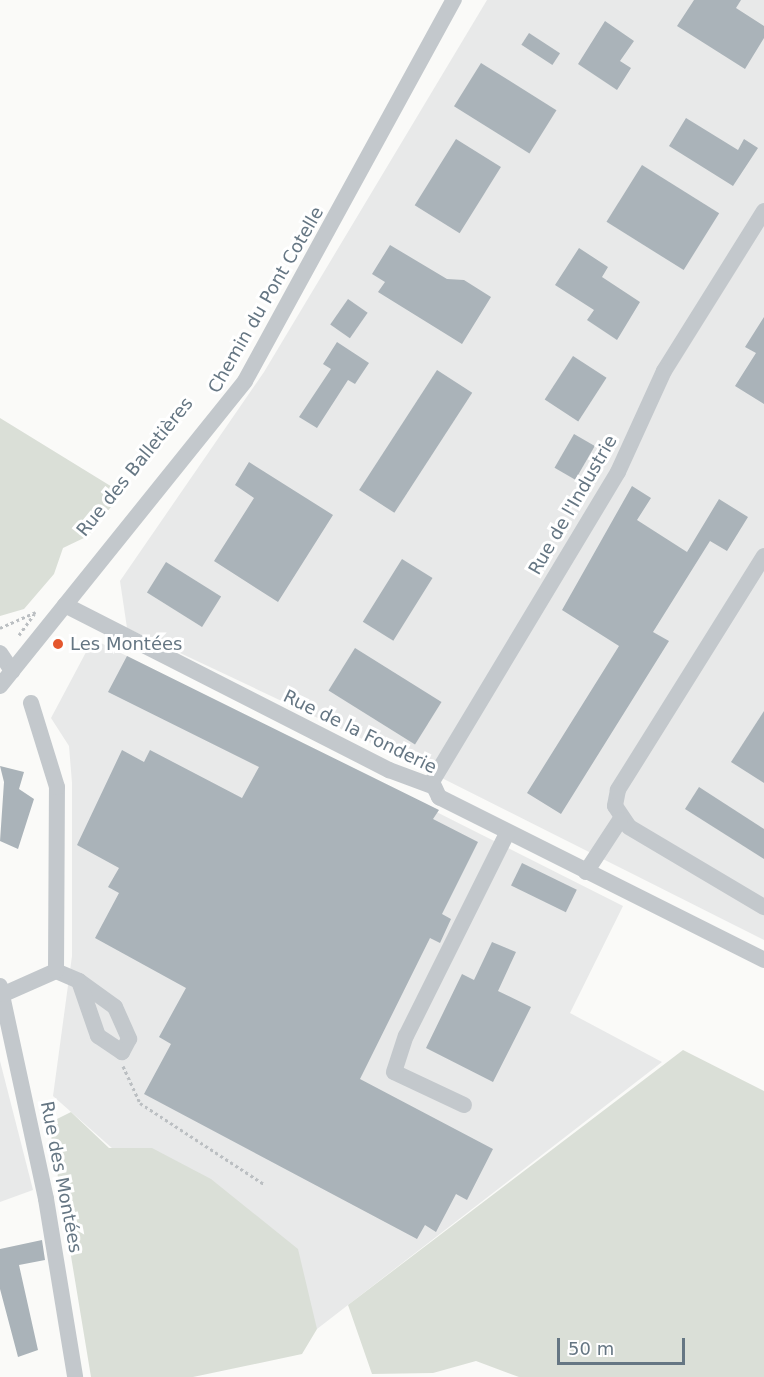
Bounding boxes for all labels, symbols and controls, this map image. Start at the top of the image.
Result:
street label: Chemin du Pont Cotelle [204,203,328,397]
street label: Rue des Balletières [72,393,198,541]
street label: Rue de l'Industrie [524,431,622,579]
place label: Les Montées [70,633,182,655]
marker: Les Montées [51,637,65,651]
street label: Rue de la Fonderie [280,685,440,779]
street label: Rue des Montées [36,1099,86,1255]
scale bar [560,1326,688,1364]
text: 50 m [568,1338,614,1359]

